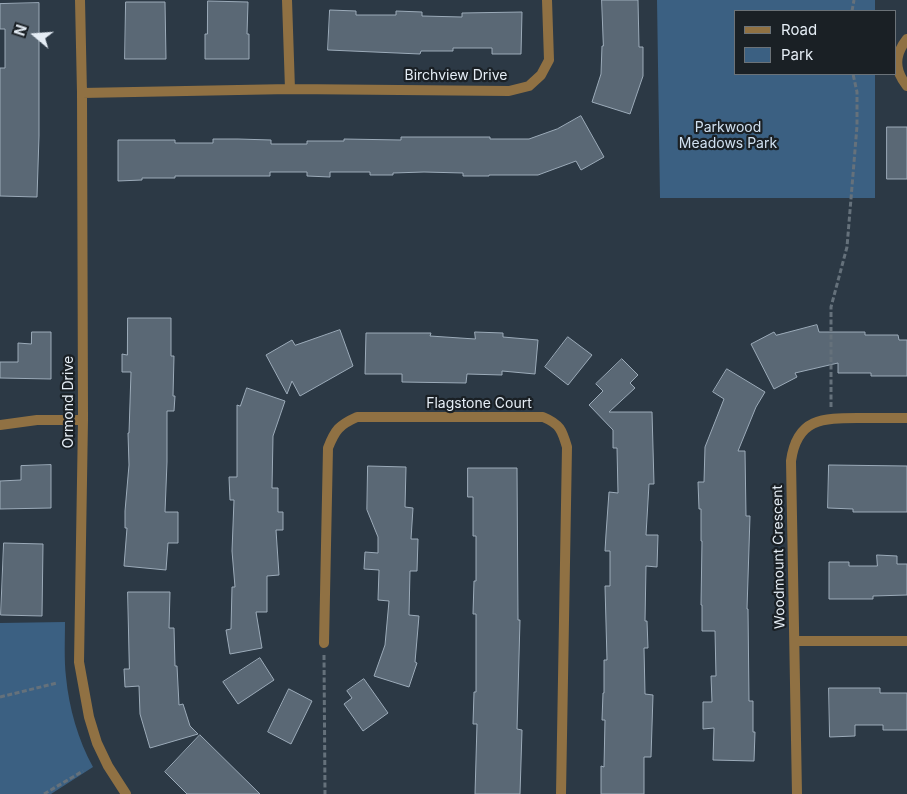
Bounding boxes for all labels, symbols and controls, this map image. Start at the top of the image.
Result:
north arrow [10,10,60,60]
legend [734,10,897,75]
text: Road [781,20,817,39]
text: N [11,23,30,38]
text: Park [781,45,813,64]
street label: Birchview Drive [405,68,507,84]
park label: Parkwood Meadows Park [679,120,777,152]
street label: Ormond Drive [61,356,77,448]
street label: Flagstone Court [426,396,532,412]
street label: Woodmount Crescent [769,485,789,629]

